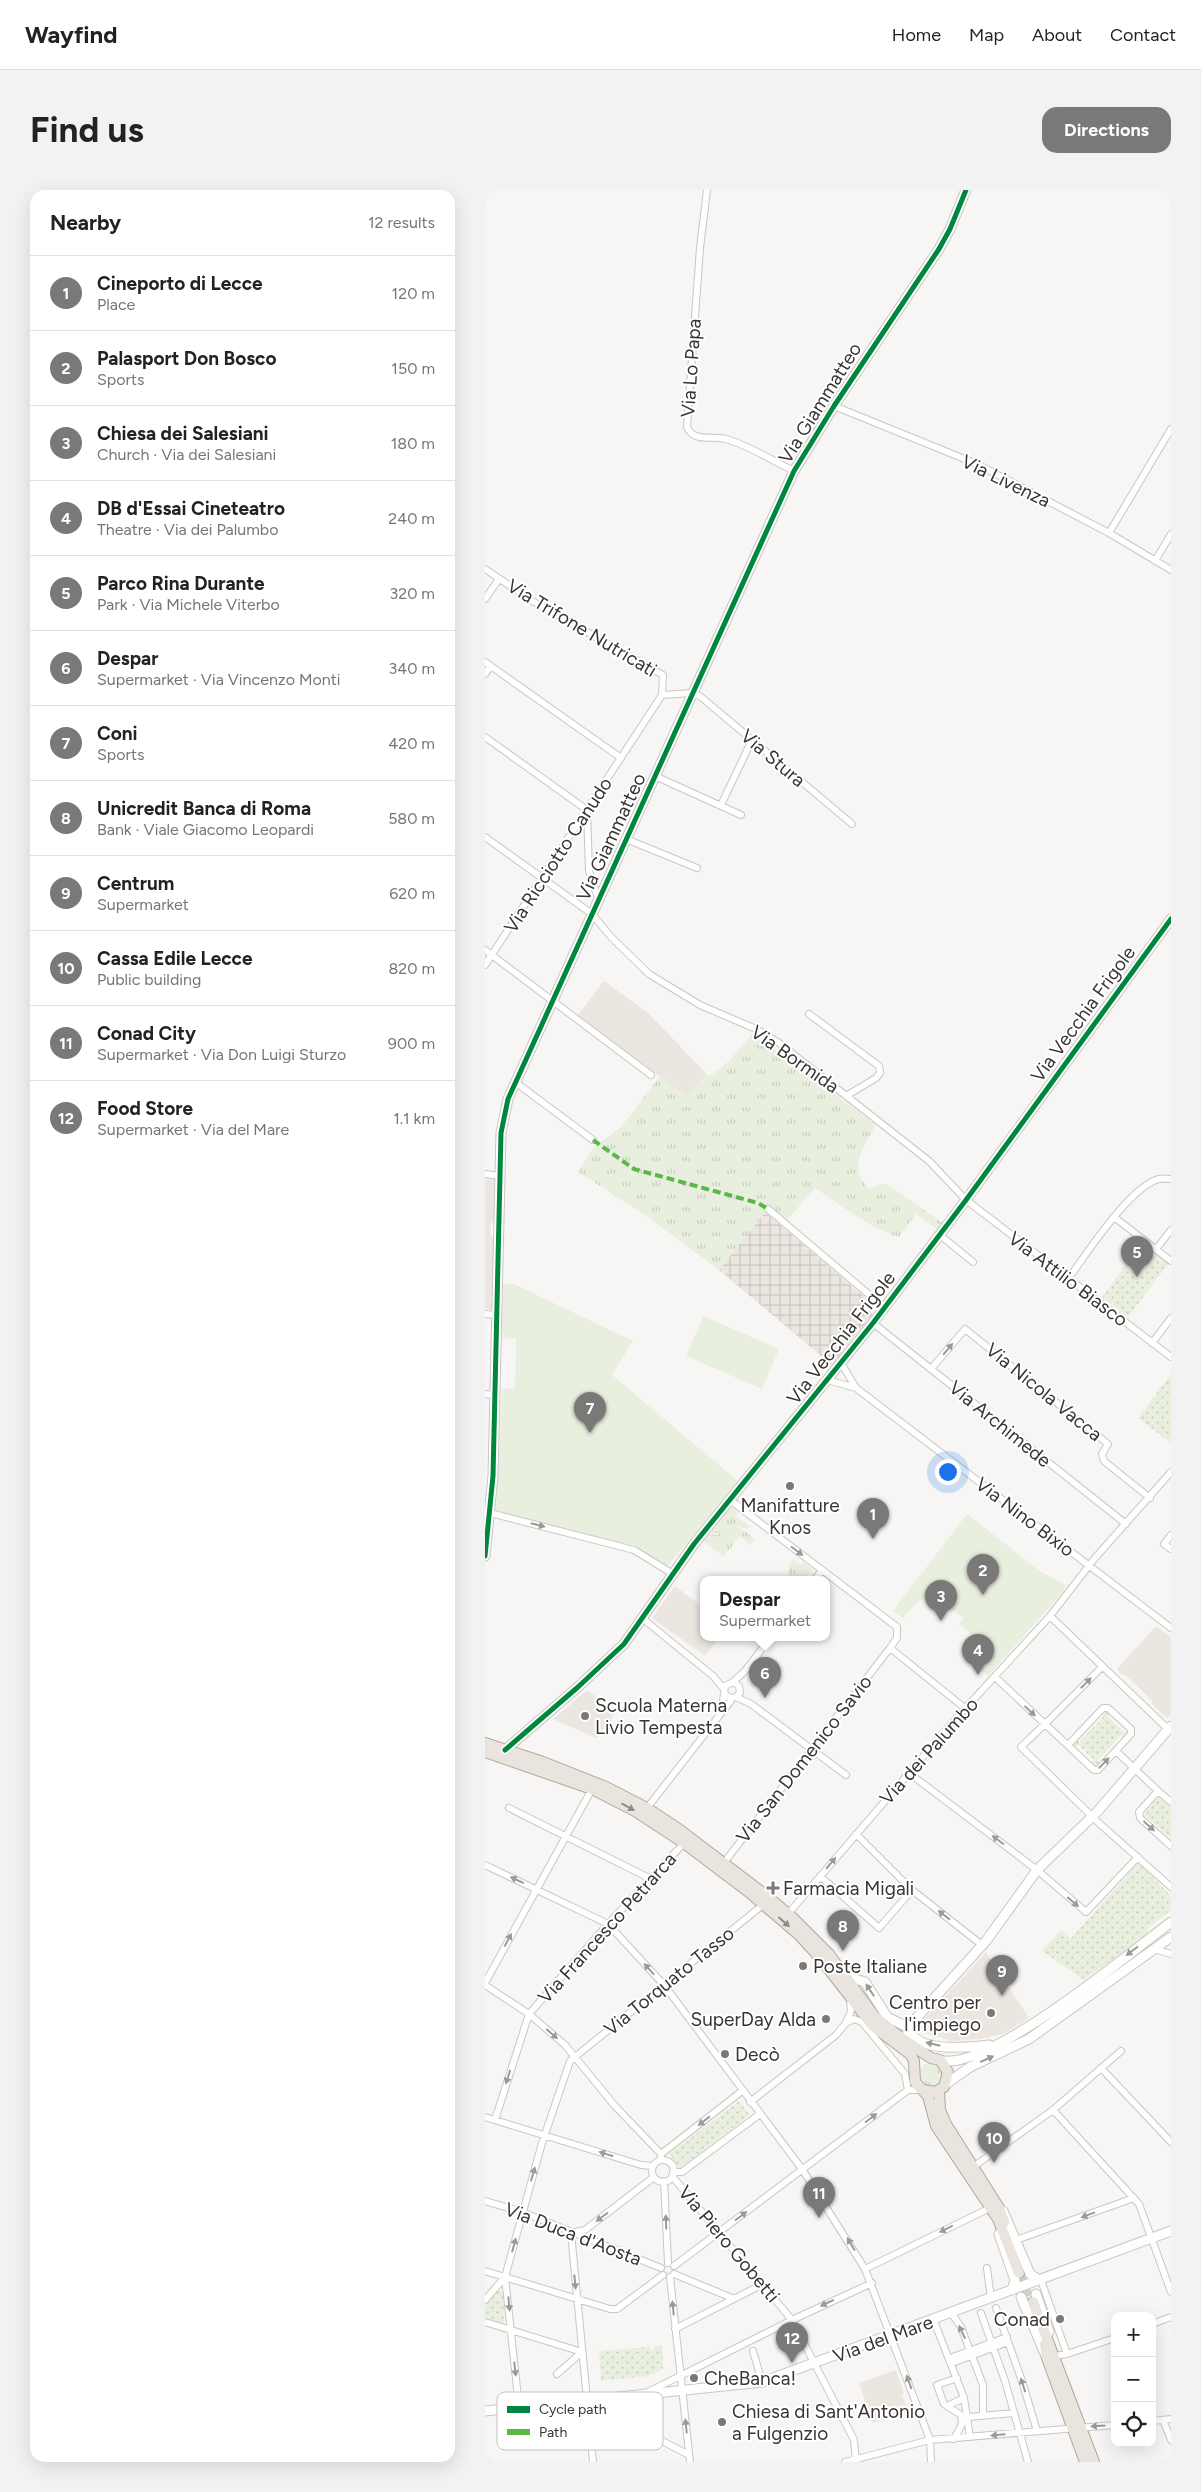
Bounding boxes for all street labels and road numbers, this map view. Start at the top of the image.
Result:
street label: Via Lo Papa [676,318,706,418]
street label: Via Giammatteo [774,338,866,468]
street label: Via Livenza [958,450,1054,512]
street label: Via Trifone Nutricati [503,574,661,682]
street label: Via Stura [736,724,810,792]
street label: Via Giammatteo [571,769,651,905]
street label: Via Ricciotto Canudo [499,773,617,937]
street label: Via Vecchia Frigole [1026,942,1140,1086]
street label: Via Bormida [746,1020,844,1098]
street label: Via Attilio Biasco [1004,1227,1132,1331]
street label: Via Vecchia Frigole [782,1267,900,1409]
street label: Via Nicola Vacca [981,1338,1107,1446]
street label: Via Archimede [944,1376,1056,1472]
street label: Via Nino Bixio [971,1472,1079,1562]
street label: Via San Domenico Savio [731,1670,877,1848]
street label: Via dei Palumbo [875,1693,983,1809]
street label: Via Francesco Petrarca [533,1848,681,2008]
street label: Via Torquato Tasso [599,1922,739,2040]
street label: Via Piero Gobetti [673,2181,785,2307]
street label: Via Duca d'Aosta [501,2197,645,2271]
street label: Via del Mare [830,2310,936,2368]

